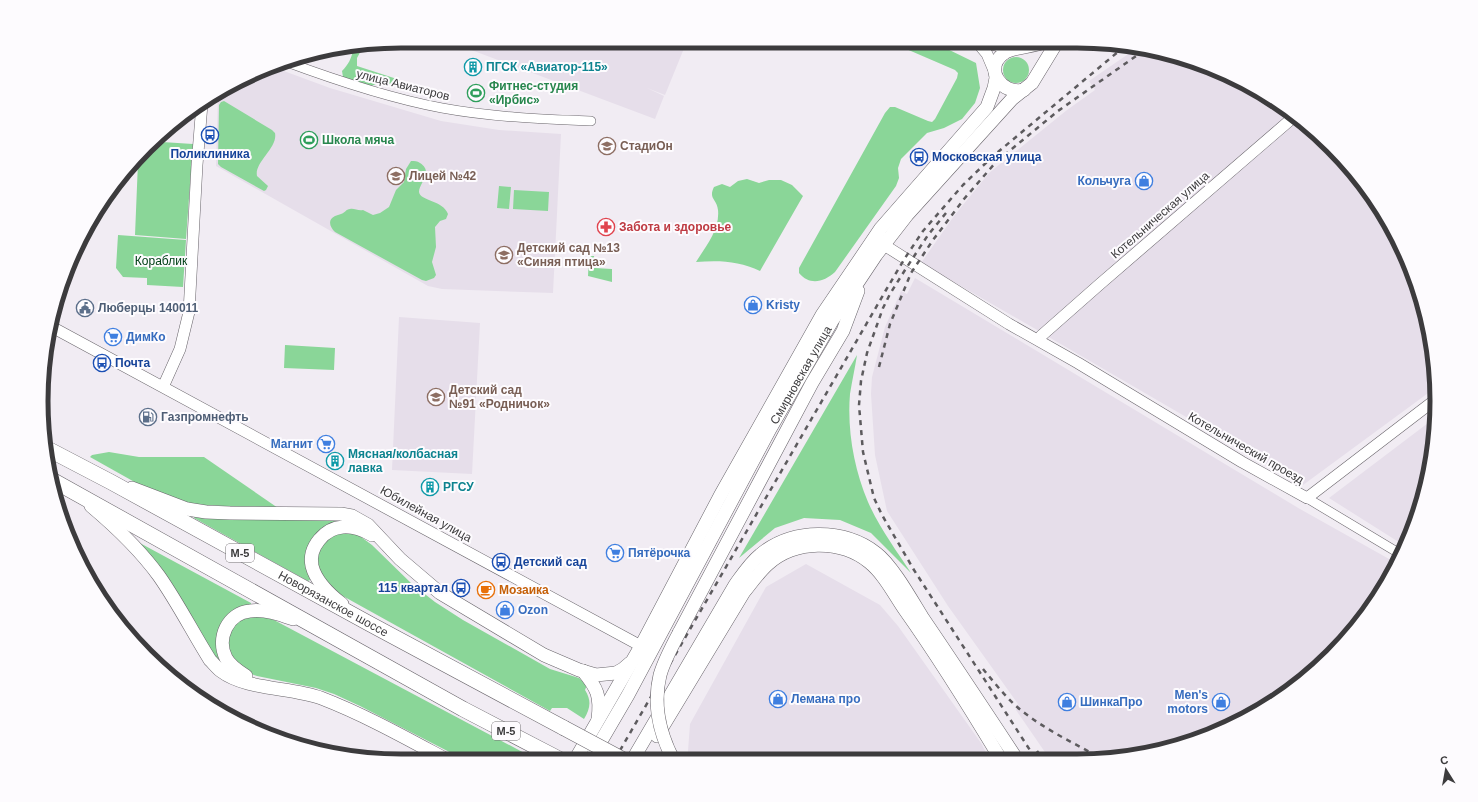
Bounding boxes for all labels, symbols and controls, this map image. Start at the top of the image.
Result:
building icon: ПГСК «Авиатор-115» [463,57,483,77]
place label: ПГСК «Авиатор-115» [486,60,608,74]
street label: улица Авиаторов [355,67,451,103]
place label: Фитнес-студия «Ирбис» [489,79,578,107]
sports icon: Фитнес-студия «Ирбис» [466,83,486,103]
bus stop icon: Поликлиника [200,125,220,145]
sports icon: Школа мяча [299,130,319,150]
place label: Школа мяча [322,133,394,147]
school or university icon: СтадиОн [597,136,617,156]
place label: СтадиОн [620,139,673,153]
place label: Поликлиника [170,147,250,161]
bus stop icon: Московская улица [909,147,929,167]
place label: Московская улица [932,150,1042,164]
school or university icon: Лицей №42 [386,166,406,186]
street label: Котельническая улица [1108,168,1212,261]
place label: Лицей №42 [409,169,477,183]
shop icon: Кольчуга [1134,171,1154,191]
place label: Кольчуга [1077,174,1131,188]
pharmacy icon: Забота и здоровье [596,217,616,237]
place label: Забота и здоровье [619,220,732,234]
place label: Детский сад №13 «Синяя птица» [517,241,620,269]
school or university icon: Детский сад №13 «Синяя птица» [494,245,514,265]
park label: Кораблик [135,254,188,268]
shop icon: Kristy [743,295,763,315]
public building icon: Люберцы 140011 [75,298,95,318]
place label: Kristy [766,298,800,312]
place label: Люберцы 140011 [98,301,199,315]
street label: Смирновская улица [767,323,835,427]
supermarket icon: ДимКо [103,327,123,347]
place label: ДимКо [126,330,165,344]
bus stop icon: Почта [92,353,112,373]
place label: Почта [115,356,151,370]
place label: Детский сад №91 «Родничок» [449,383,550,411]
school or university icon: Детский сад №91 «Родничок» [426,387,446,407]
fuel station icon: Газпромнефть [138,407,158,427]
street label: Котельнический проезд [1186,409,1306,487]
place label: Газпромнефть [161,410,249,424]
supermarket icon: Магнит [316,434,336,454]
place label: Магнит [271,437,313,451]
place label: Мясная/колбасная лавка [348,447,458,475]
building icon: Мясная/колбасная лавка [325,451,345,471]
building icon: РГСУ [420,477,440,497]
place label: РГСУ [443,480,474,494]
street label: Юбилейная улица [378,483,474,545]
supermarket icon: Пятёрочка [605,543,625,563]
road number: М-5 [226,544,254,562]
place label: Пятёрочка [628,546,691,560]
bus stop icon: Детский сад [491,552,511,572]
place label: Детский сад [514,555,587,569]
street label: Новорязанское шоссе [276,568,391,640]
bus stop icon: 115 квартал [451,578,471,598]
cafe icon: Мозаика [476,580,496,600]
place label: 115 квартал [378,581,448,595]
place label: Мозаика [499,583,549,597]
shop icon: Ozon [495,600,515,620]
place label: Ozon [518,603,548,617]
place label: Men's motors [1167,688,1208,716]
shop icon: Лемана про [768,689,788,709]
place label: Лемана про [791,692,861,706]
shop icon: ШинкаПро [1057,692,1077,712]
shop icon: Men's motors [1211,692,1231,712]
place label: ШинкаПро [1080,695,1143,709]
road number: М-5 [492,722,520,740]
north arrow [1426,750,1466,790]
text: С [1439,754,1449,767]

